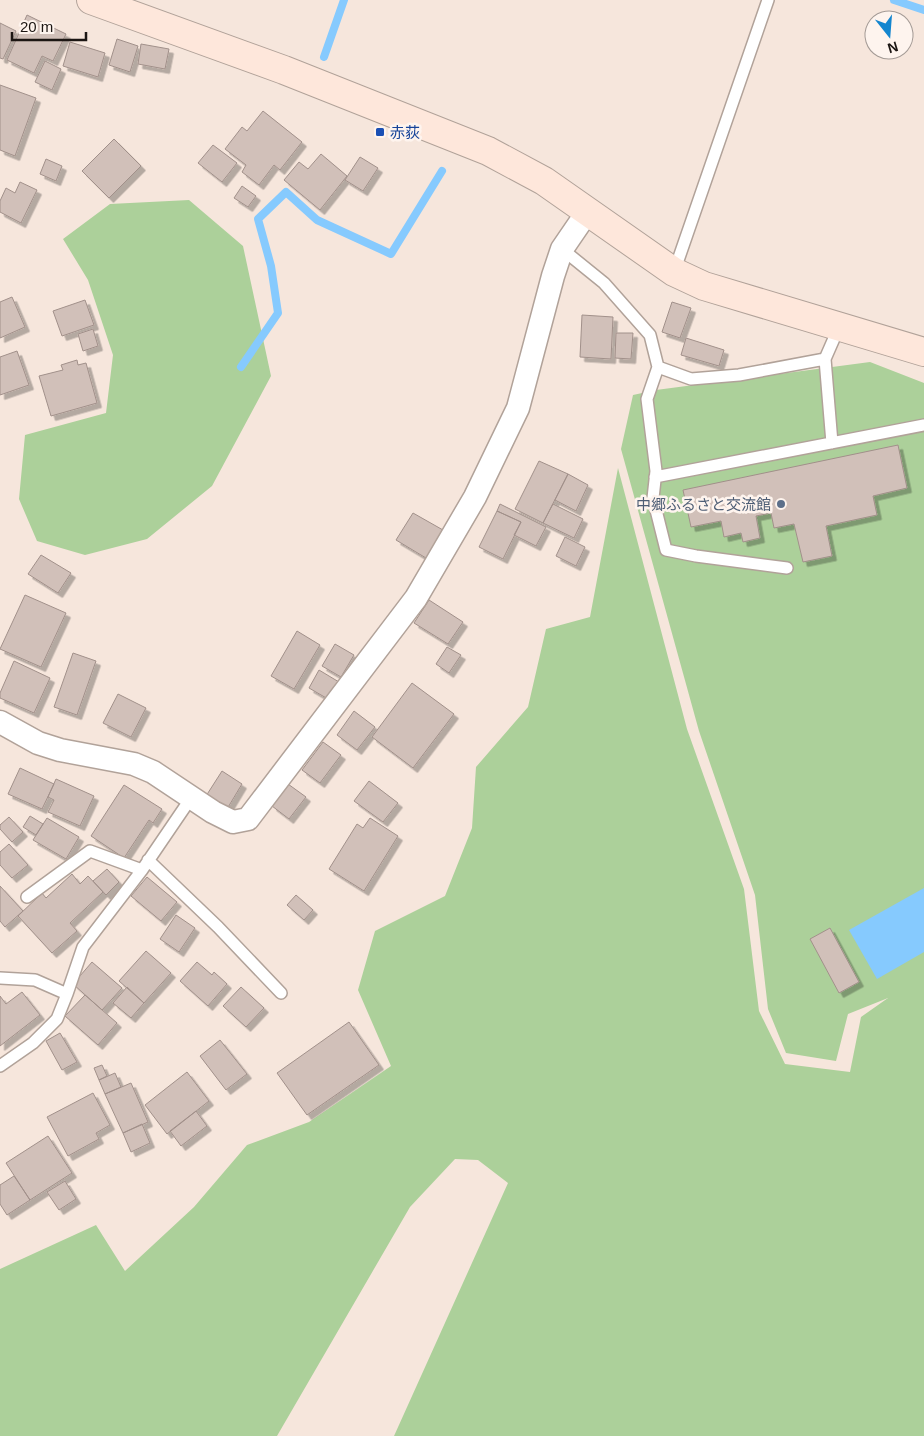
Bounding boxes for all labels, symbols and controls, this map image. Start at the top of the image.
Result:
scale bar [12,10,86,42]
north arrow [864,10,914,60]
text: 20 m [20,18,53,35]
text: N [886,38,900,57]
place label: 赤荻 [390,124,420,141]
marker: 赤荻 [374,126,386,138]
place label: 中郷ふるさと交流館 [636,496,771,513]
marker: 中郷ふるさと交流館 [775,498,787,510]

